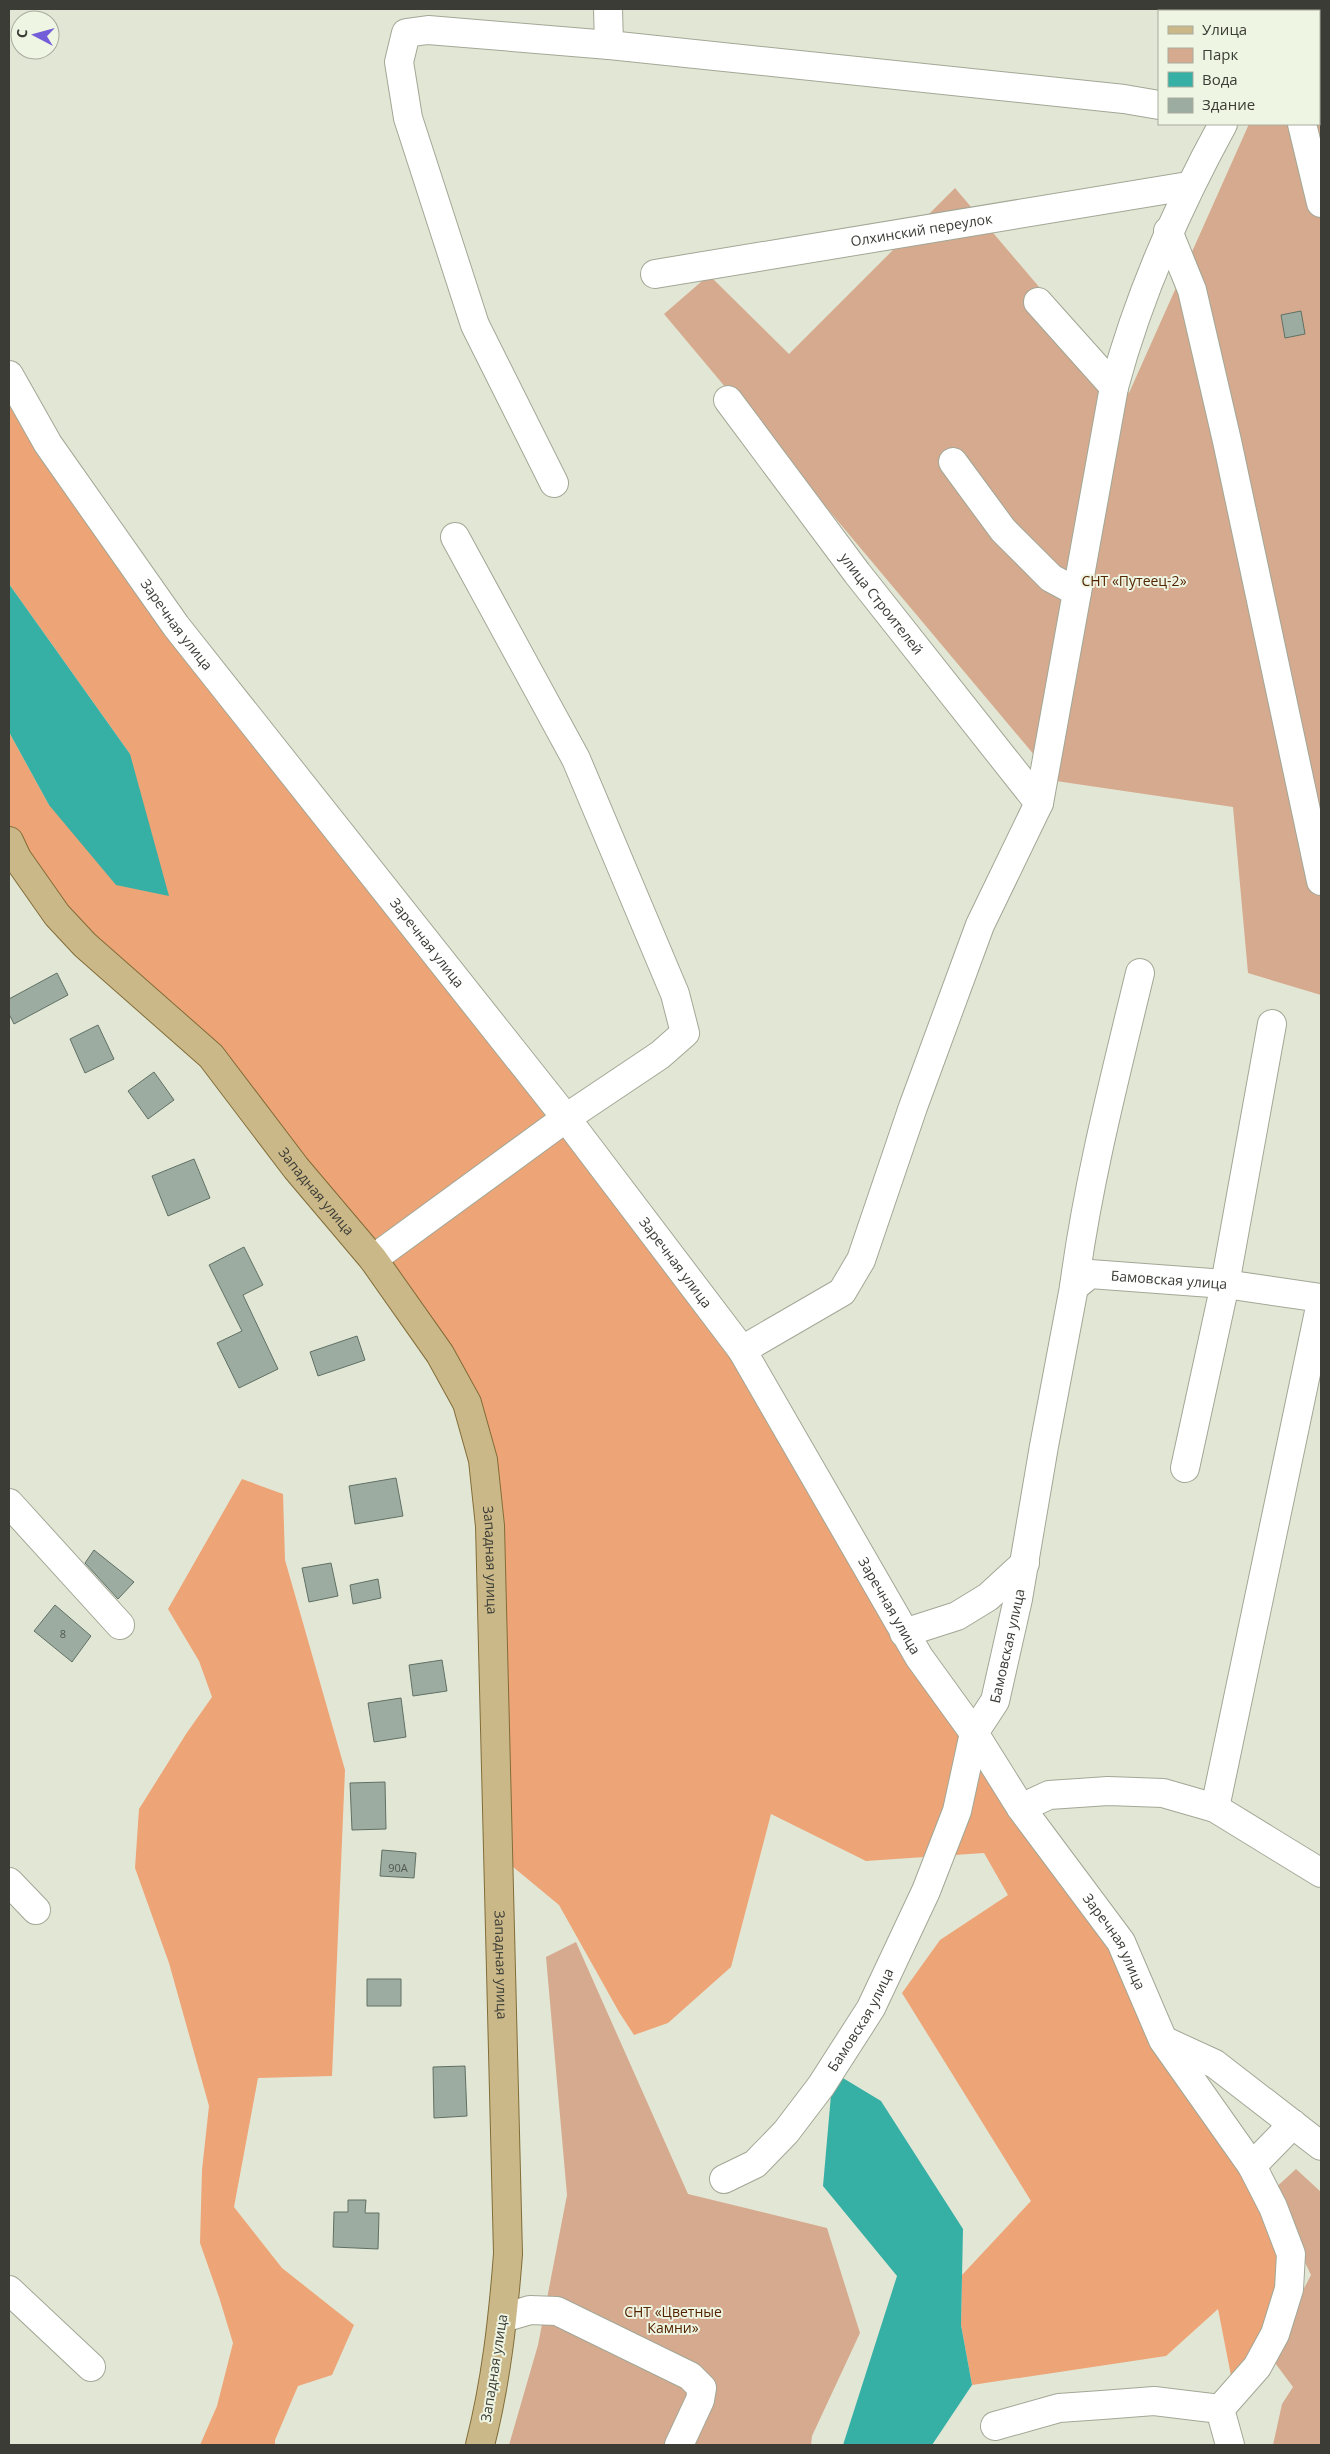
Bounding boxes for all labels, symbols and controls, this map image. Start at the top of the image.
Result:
north arrow [10,10,60,60]
legend [1158,10,1320,125]
text: Улица [1202,19,1247,39]
text: С [12,28,31,39]
text: Парк [1202,44,1238,64]
text: Вода [1202,69,1238,89]
text: Здание [1202,94,1255,114]
street label: Олхинский переулок [849,208,994,251]
street label: улица Строителей [836,548,928,658]
park label: СНТ «Путеец-2» [1081,571,1187,590]
street label: Заречная улица [137,575,217,674]
street label: Заречная улица [386,894,469,991]
street label: Западная улица [275,1143,359,1239]
street label: Заречная улица [635,1213,717,1312]
street label: Бамовская улица [1110,1266,1228,1293]
street label: Западная улица [479,1505,502,1615]
street label: Заречная улица [854,1553,925,1658]
street label: Бамовская улица [985,1587,1029,1705]
house number: 8 [60,1626,66,1641]
house number: 90А [388,1860,408,1875]
street label: Заречная улица [1079,1889,1150,1992]
street label: Западная улица [491,1910,512,2020]
street label: Бамовская улица [823,1965,897,2075]
park label: СНТ «Цветные Камни» [624,2302,722,2337]
street label: Западная улица [476,2313,511,2423]

